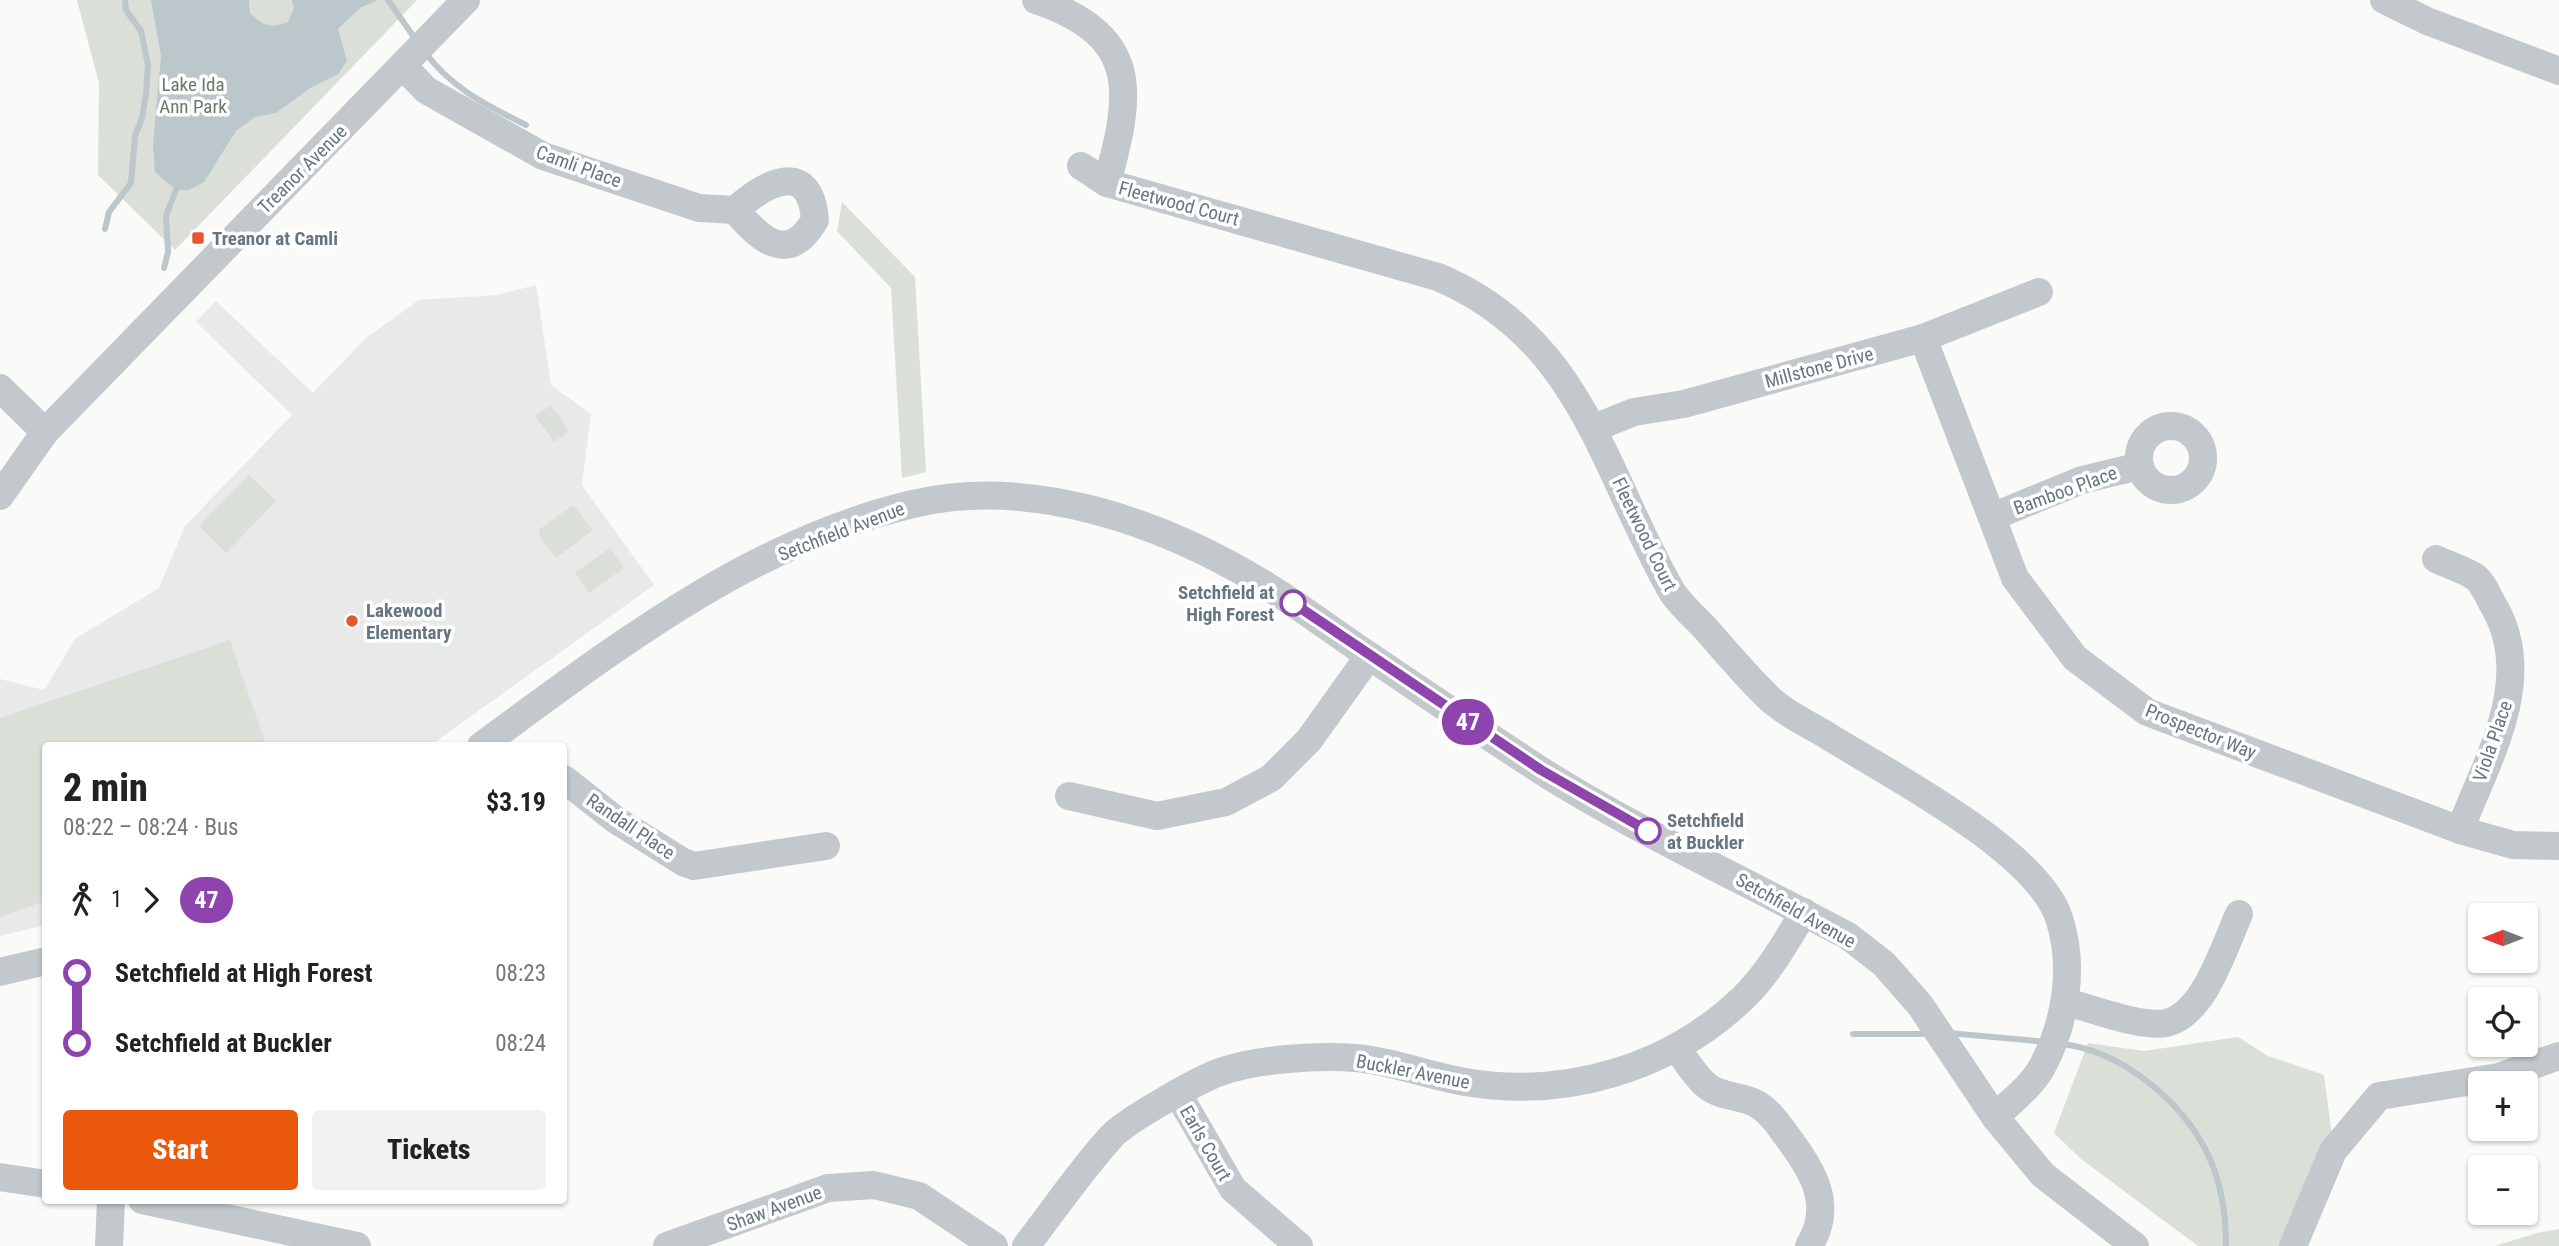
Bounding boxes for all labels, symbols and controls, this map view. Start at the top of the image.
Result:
park label: Lake Ida Ann Park [159,73,227,118]
street label: Treanor Avenue [253,120,352,219]
street label: Camli Place [533,140,625,193]
street label: Fleetwood Court [1116,176,1242,231]
place label: Treanor at Camli [212,227,338,250]
marker: Treanor at Camli [190,230,206,246]
street label: Millstone Drive [1762,342,1876,393]
street label: Bamboo Place [2010,461,2120,520]
street label: Fleetwood Court [1607,474,1682,595]
street label: Setchfield Avenue [775,497,908,566]
place label: Setchfield at High Forest [1178,581,1274,626]
marker: Setchfield at High Forest [1280,590,1306,616]
place label: Lakewood Elementary [366,599,452,644]
marker: Lakewood Elementary [344,613,360,629]
street label: Viola Place [2468,698,2517,785]
line badge: 47 [1436,699,1500,745]
street label: Prospector Way [2142,699,2260,764]
text: 47 [1456,708,1480,736]
text: 2 min [63,766,148,810]
text: $3.19 [486,787,546,817]
street label: Randall Place [582,788,679,864]
place label: Setchfield at Buckler [1667,809,1744,854]
text: 08:22 – 08:24 · Bus [63,814,239,841]
marker: Setchfield at Buckler [1635,818,1661,844]
street label: Setchfield Avenue [1732,868,1860,953]
icon: walk [63,881,101,919]
icon: forward [132,881,170,919]
text: 1 [111,886,122,913]
text: 47 [194,886,219,914]
north arrow [2468,903,2538,973]
map controls [2468,903,2538,1225]
text: Setchfield at High Forest [115,958,372,988]
text: 08:23 [495,960,546,987]
button: locate [2468,987,2538,1057]
text: Setchfield at Buckler [115,1028,332,1058]
text: 08:24 [495,1030,546,1057]
street label: Buckler Avenue [1354,1049,1472,1094]
button: + [2468,1071,2538,1141]
street label: Earls Court [1175,1102,1236,1185]
button: Start [63,1110,298,1190]
button: Tickets [312,1110,546,1190]
button: − [2468,1155,2538,1225]
street label: Shaw Avenue [723,1181,825,1236]

